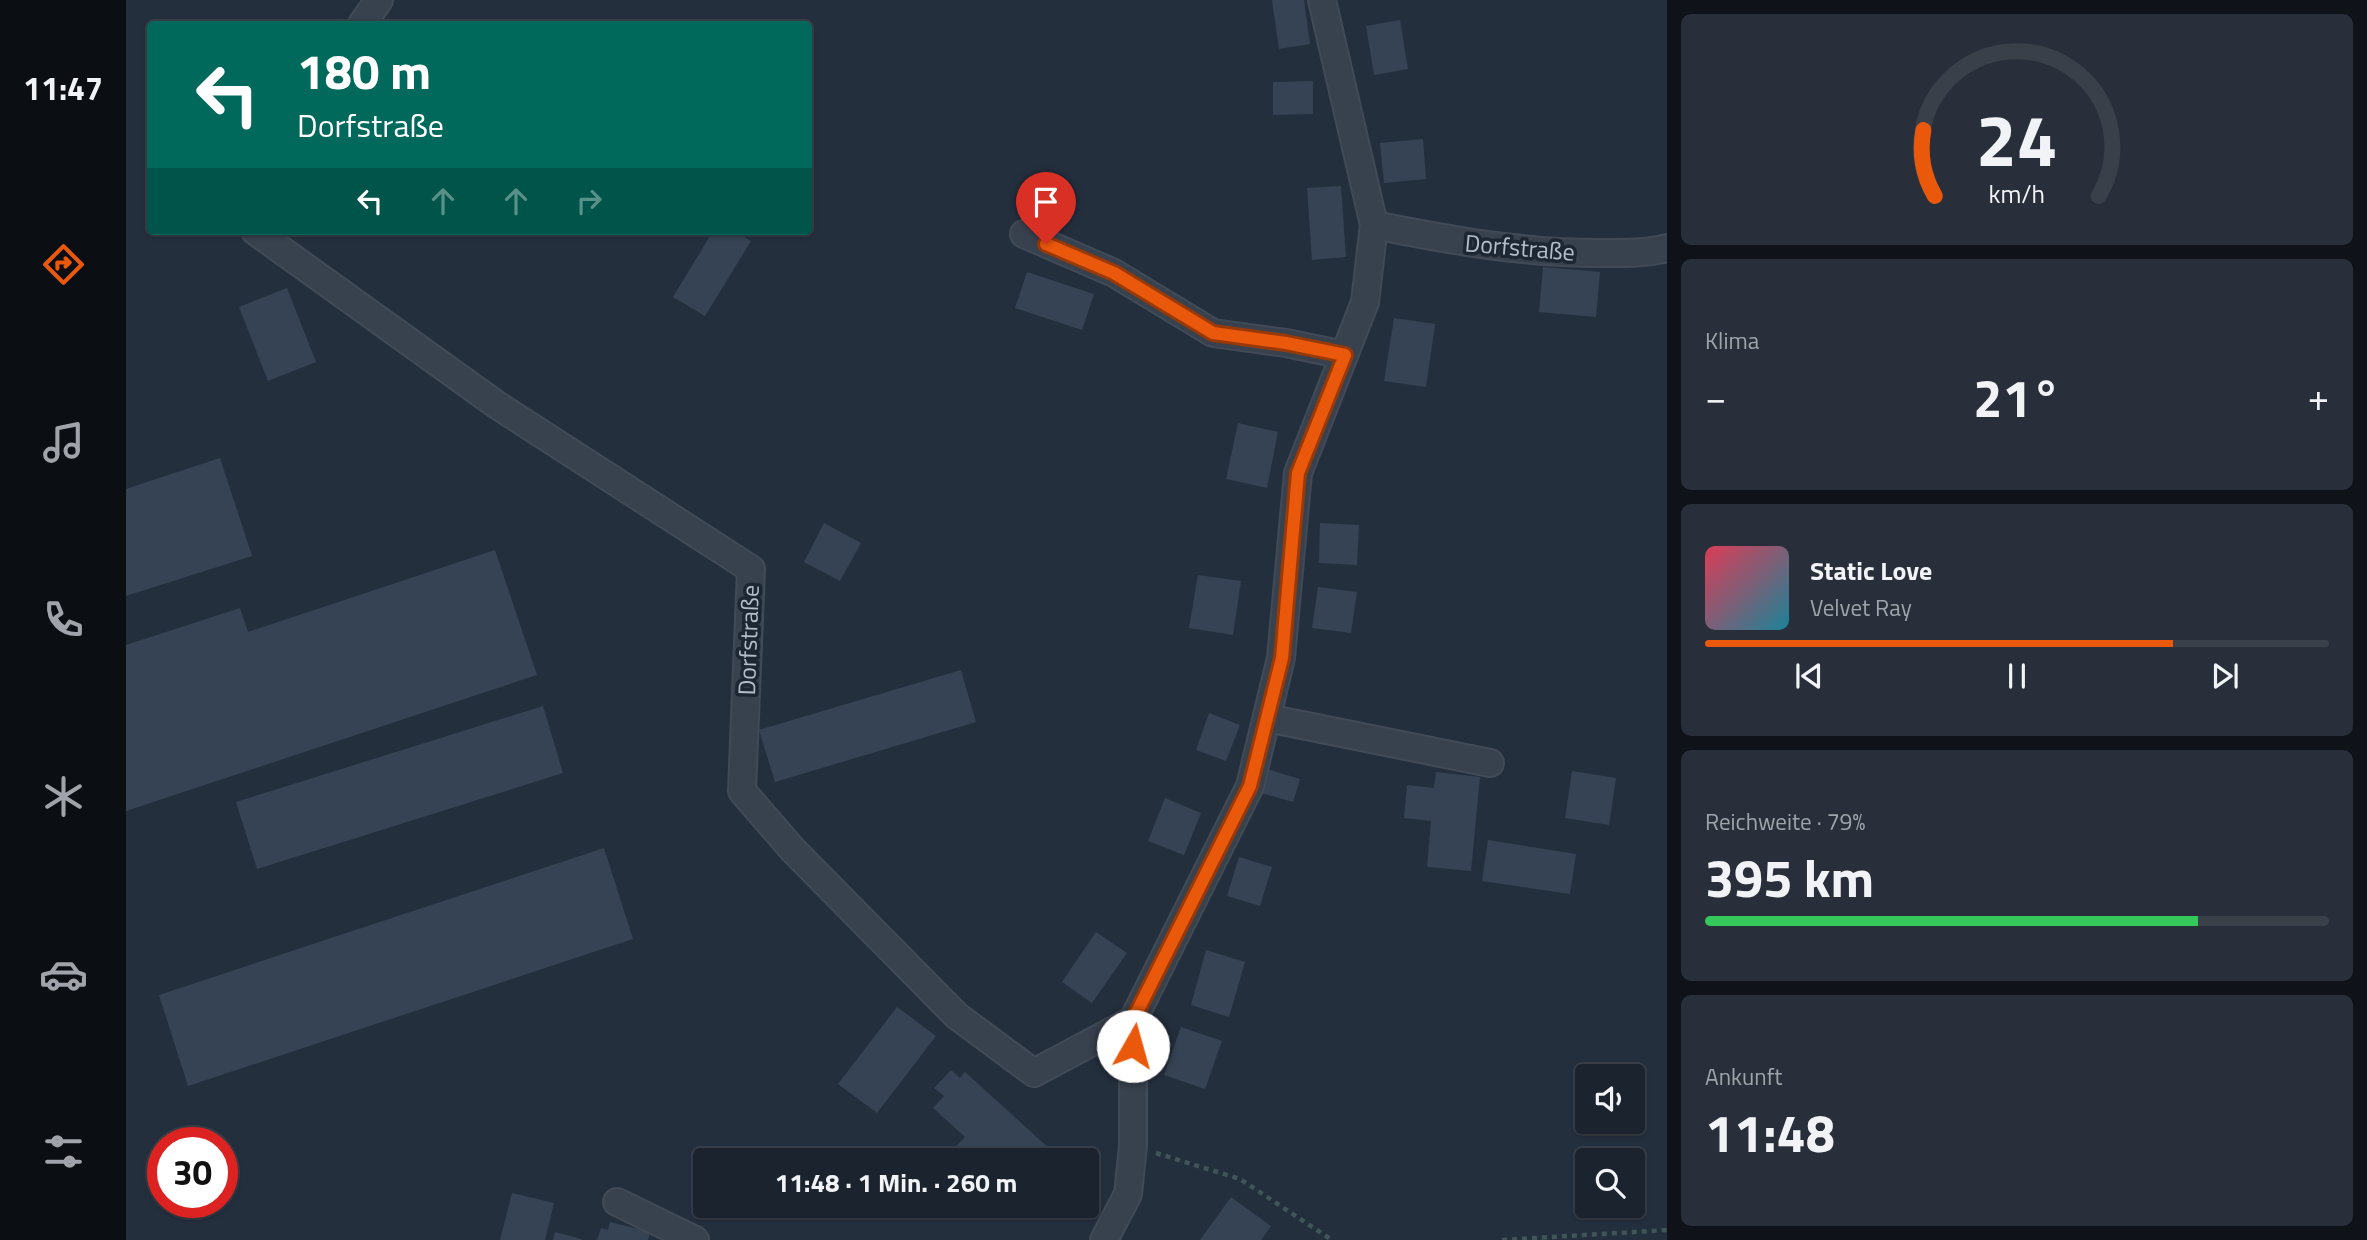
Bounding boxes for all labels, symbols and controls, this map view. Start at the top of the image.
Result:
text: 180 m [297,33,431,108]
icon: left [182,49,273,140]
text: 11:47 [23,64,103,112]
text: 24 [1976,84,2058,194]
text: Dorfstraße [297,101,444,149]
pin [1016,172,1076,244]
text: km/h [1989,174,2045,212]
icon: left [351,182,389,220]
icon: ahead [424,182,462,220]
icon: ahead [497,182,535,220]
icon: right [570,182,608,220]
icon: arrive [1027,183,1065,221]
street label: Dorfstraße [1464,224,1576,270]
icon: directions [39,240,88,289]
text: Klima [1705,323,1759,358]
text: 21° [1973,358,2061,437]
text: − [1705,368,1726,426]
text: + [2308,368,2329,426]
icon: music [39,418,88,467]
text: Static Love [1810,551,1932,590]
street label: Dorfstraße [728,584,768,696]
text: Velvet Ray [1810,590,1912,625]
icon: phone [39,595,88,644]
icon: previous [1790,657,1828,695]
icon: pause [1998,657,2036,695]
icon: next [2206,657,2244,695]
icon: climate [39,772,88,821]
text: Reichweite · 79% [1705,804,1865,839]
text: 395 km [1705,838,1874,917]
icon: car [39,950,88,999]
position arrow [1096,1009,1170,1083]
text: Ankunft [1705,1059,1782,1094]
map controls [1575,1064,1645,1218]
button: sound [1575,1064,1645,1134]
text: 11:48 [1705,1093,1835,1172]
icon: filters [39,1127,88,1176]
speed limit sign: 30 [147,1127,238,1218]
button: search [1575,1148,1645,1218]
text: 11:48 · 1 Min. · 260 m [775,1163,1017,1202]

